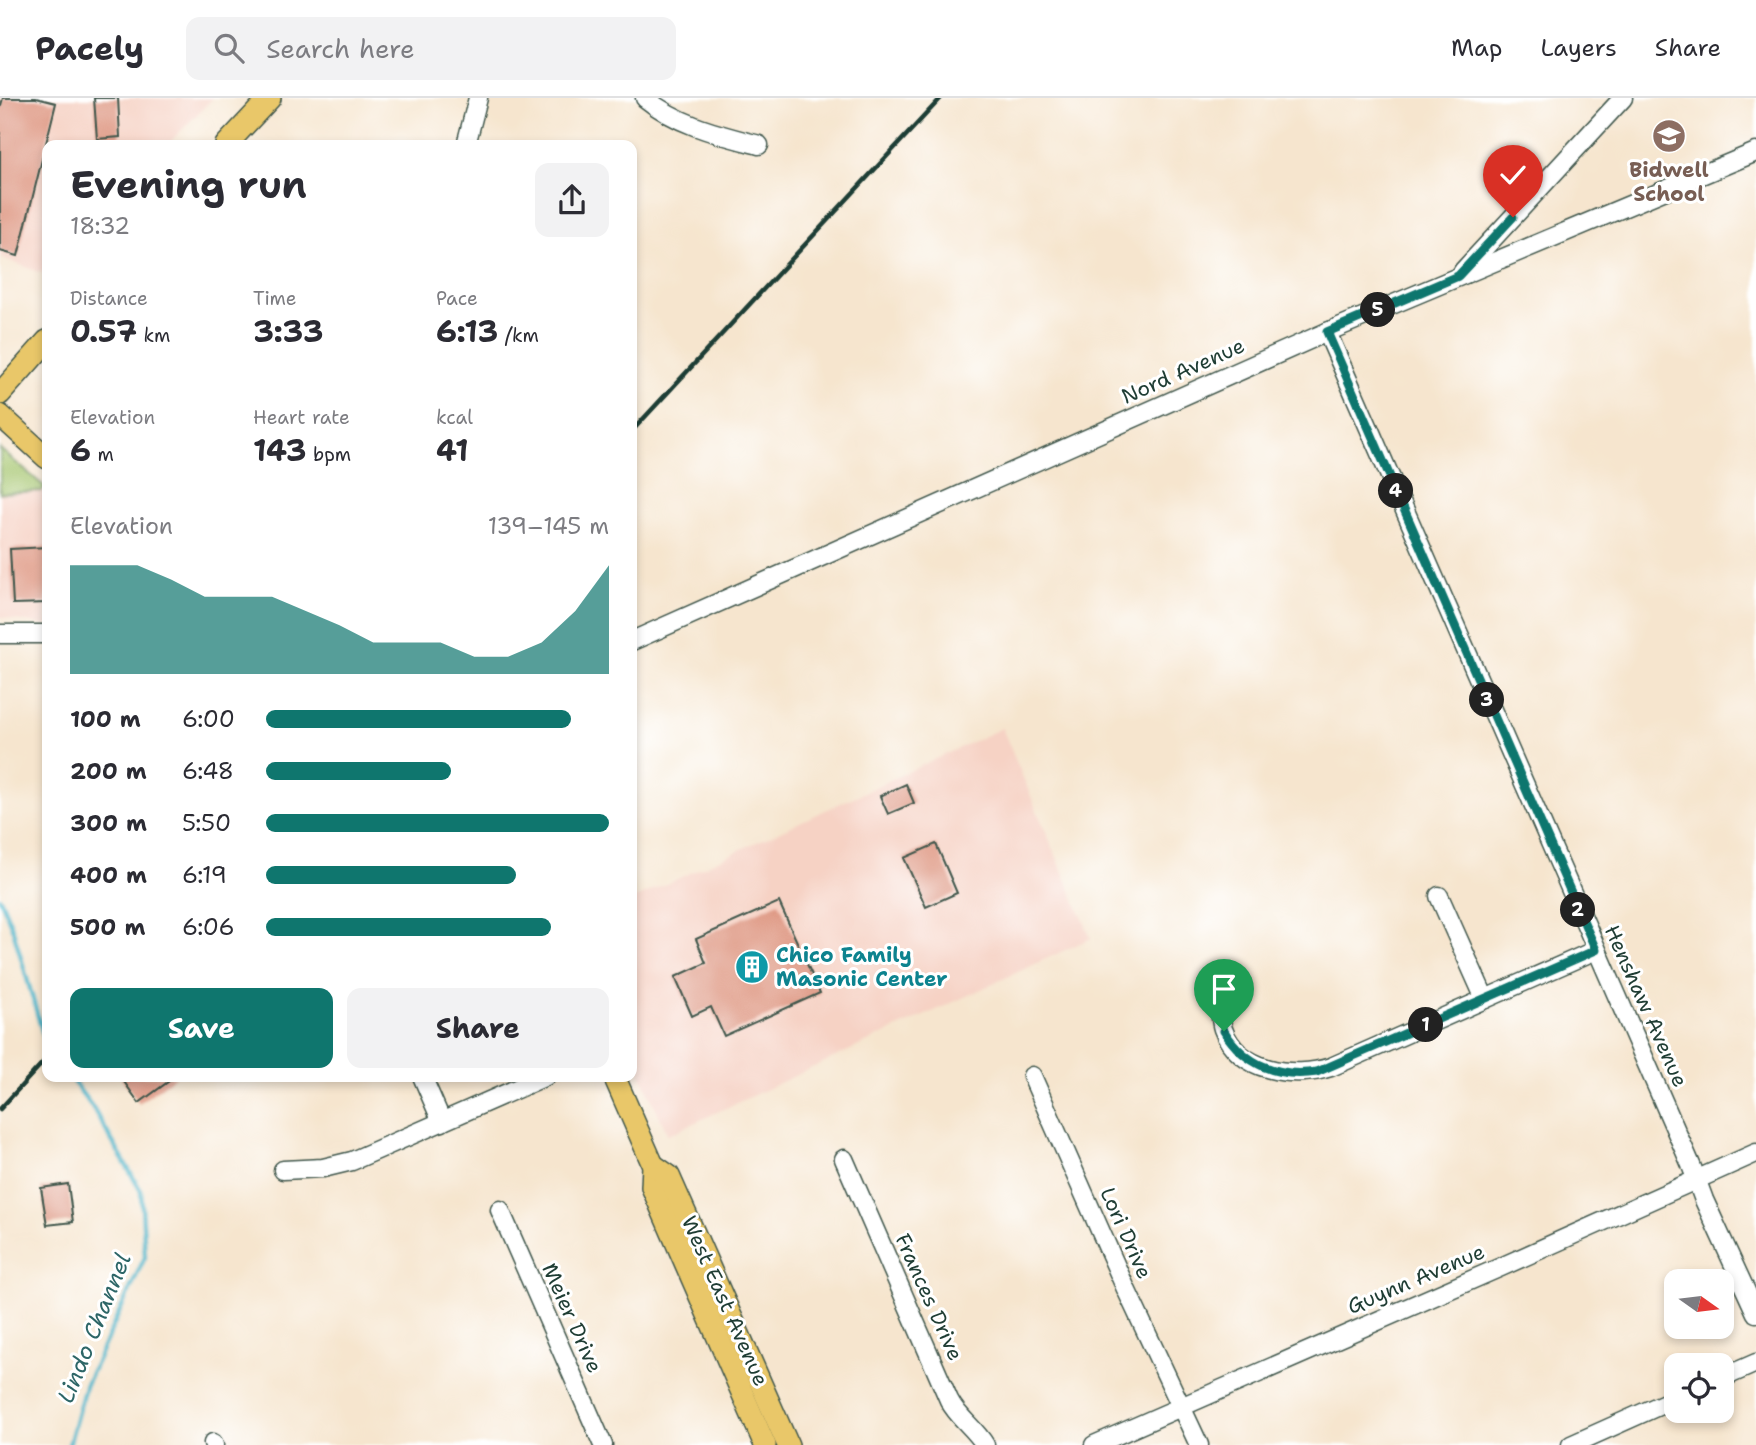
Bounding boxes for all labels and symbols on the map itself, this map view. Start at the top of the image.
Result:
school or university icon: Bidwell School [1650,117,1688,155]
pin [1483,145,1543,217]
place label: Bidwell School [1629,156,1709,208]
pin: 5 [1360,292,1396,328]
street label: Nord Avenue [1117,331,1249,411]
pin: 4 [1378,474,1414,508]
pin: 3 [1470,682,1504,718]
pin: 2 [1560,892,1596,928]
street label: Henshaw Avenue [1598,921,1694,1091]
place label: Chico Family Masonic Center [776,941,948,993]
building icon: Chico Family Masonic Center [733,948,771,986]
pin [1194,959,1254,1031]
pin: 1 [1408,1007,1444,1042]
street label: Lori Drive [1093,1183,1159,1283]
street label: West East Avenue [675,1212,775,1390]
street label: Frances Drive [889,1229,969,1365]
street label: Guynn Avenue [1343,1237,1489,1321]
water label: Lindo Channel [50,1249,138,1407]
street label: Meier Drive [535,1259,609,1377]
north arrow [1664,1269,1734,1339]

